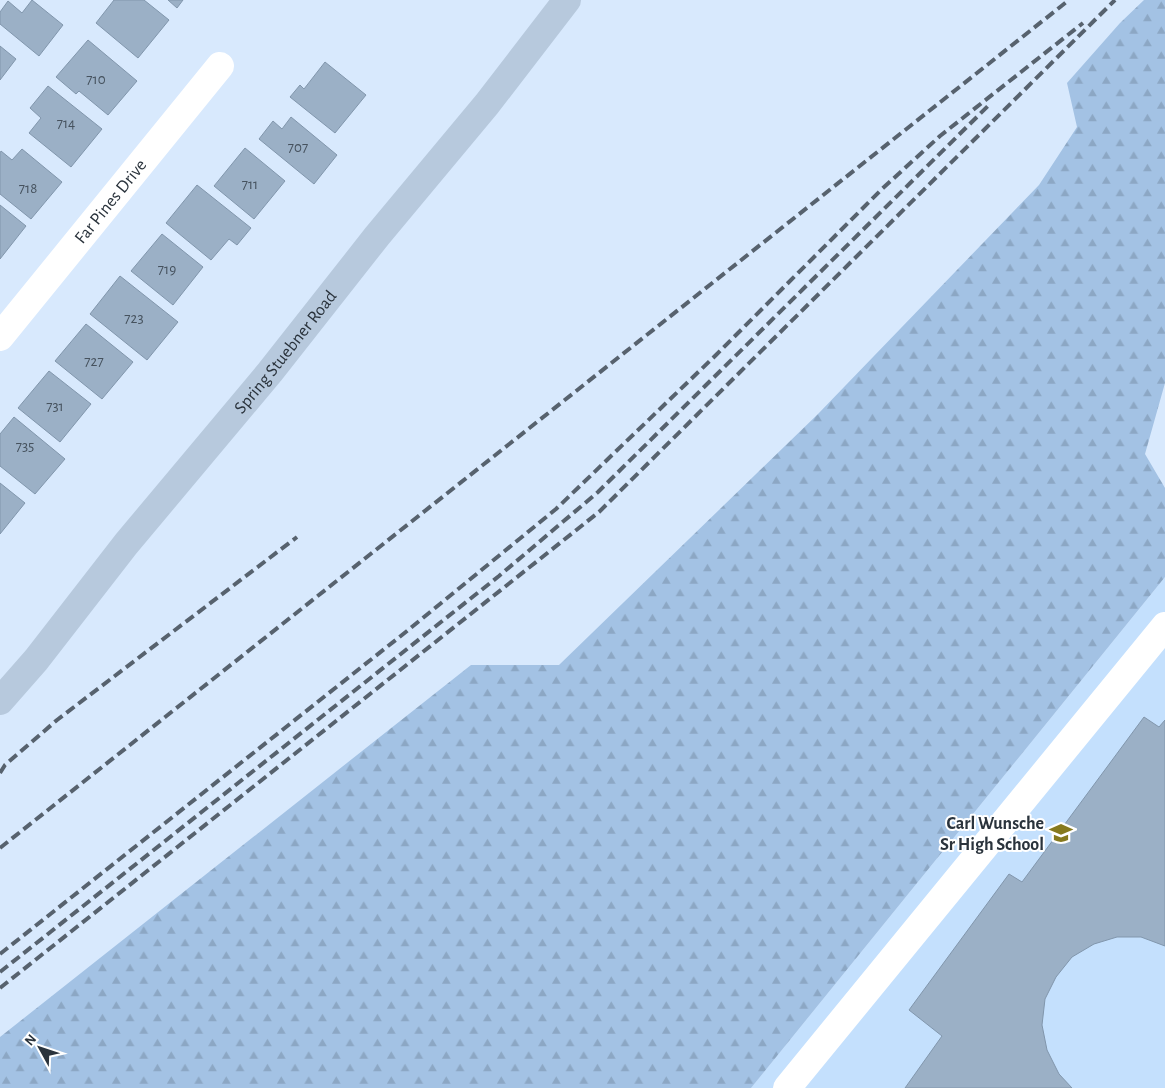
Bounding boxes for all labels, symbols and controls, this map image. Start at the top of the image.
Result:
house number: 710 [86,72,106,87]
house number: 714 [57,116,75,131]
house number: 707 [288,140,308,155]
street label: Far Pines Drive [72,156,150,247]
house number: 711 [242,177,258,192]
house number: 718 [19,181,37,196]
house number: 719 [158,262,176,277]
street label: Spring Stuebner Road [231,288,340,417]
house number: 723 [124,311,144,326]
house number: 727 [84,354,104,369]
house number: 731 [46,399,64,414]
house number: 735 [16,439,34,454]
place label: Carl Wunsche Sr High School [940,815,1044,854]
school or university icon: Carl Wunsche Sr High School [1048,820,1074,846]
north arrow [15,1023,65,1073]
text: N [22,1032,39,1049]

